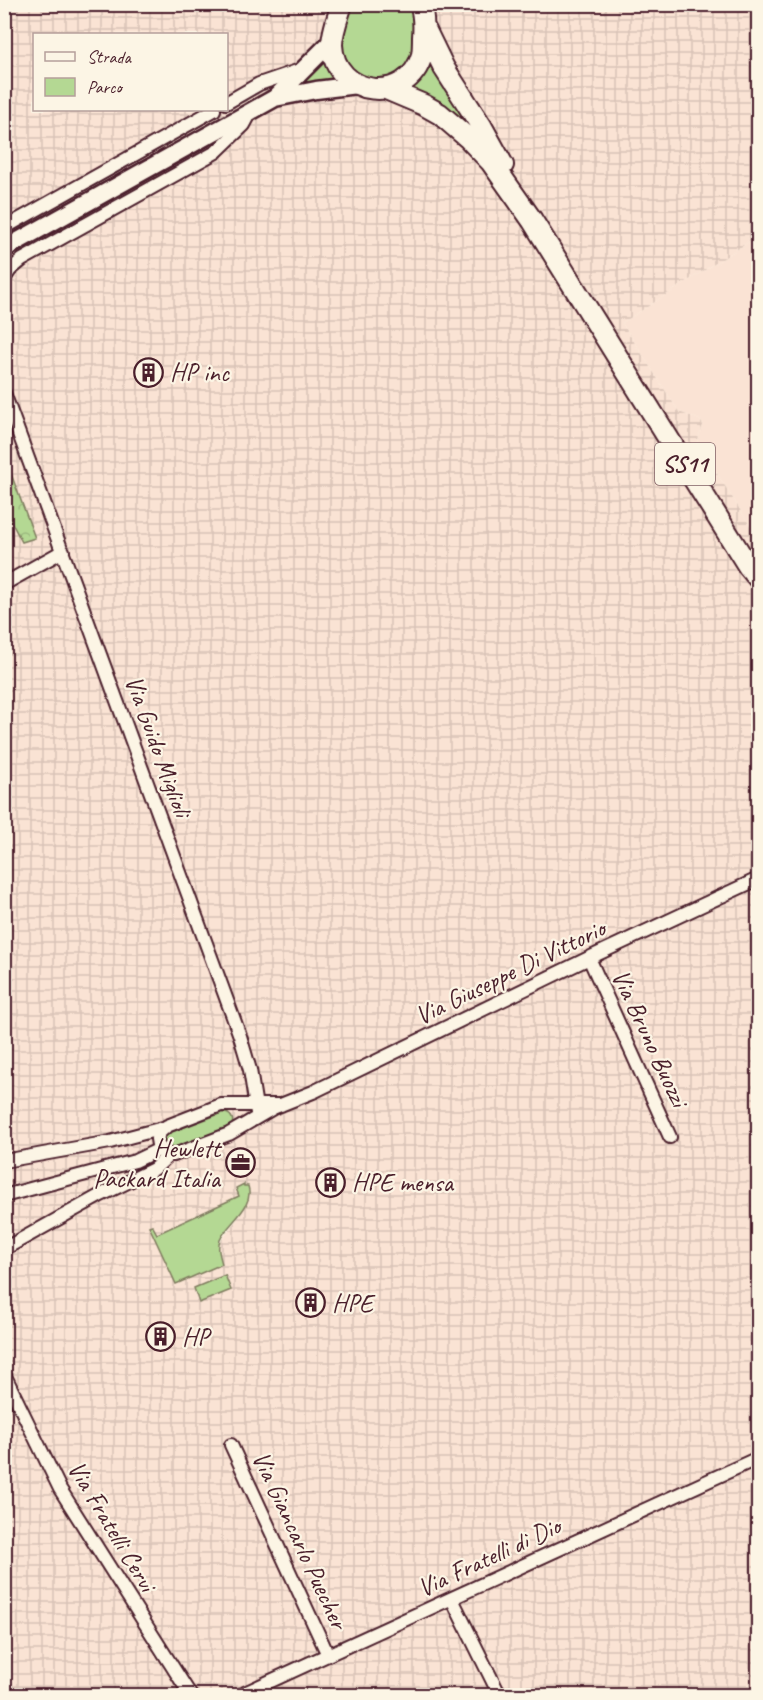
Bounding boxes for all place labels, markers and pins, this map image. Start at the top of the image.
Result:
building icon: HP inc [133,356,165,388]
place label: HP inc [170,356,230,389]
place label: Hewlett Packard Italia [93,1132,222,1195]
office icon: Hewlett Packard Italia [225,1147,257,1179]
building icon: HPE mensa [315,1166,347,1198]
place label: HPE mensa [352,1166,455,1199]
building icon: HPE [295,1287,327,1319]
place label: HPE [332,1287,376,1320]
building icon: HP [145,1321,177,1353]
place label: HP [182,1321,212,1354]

